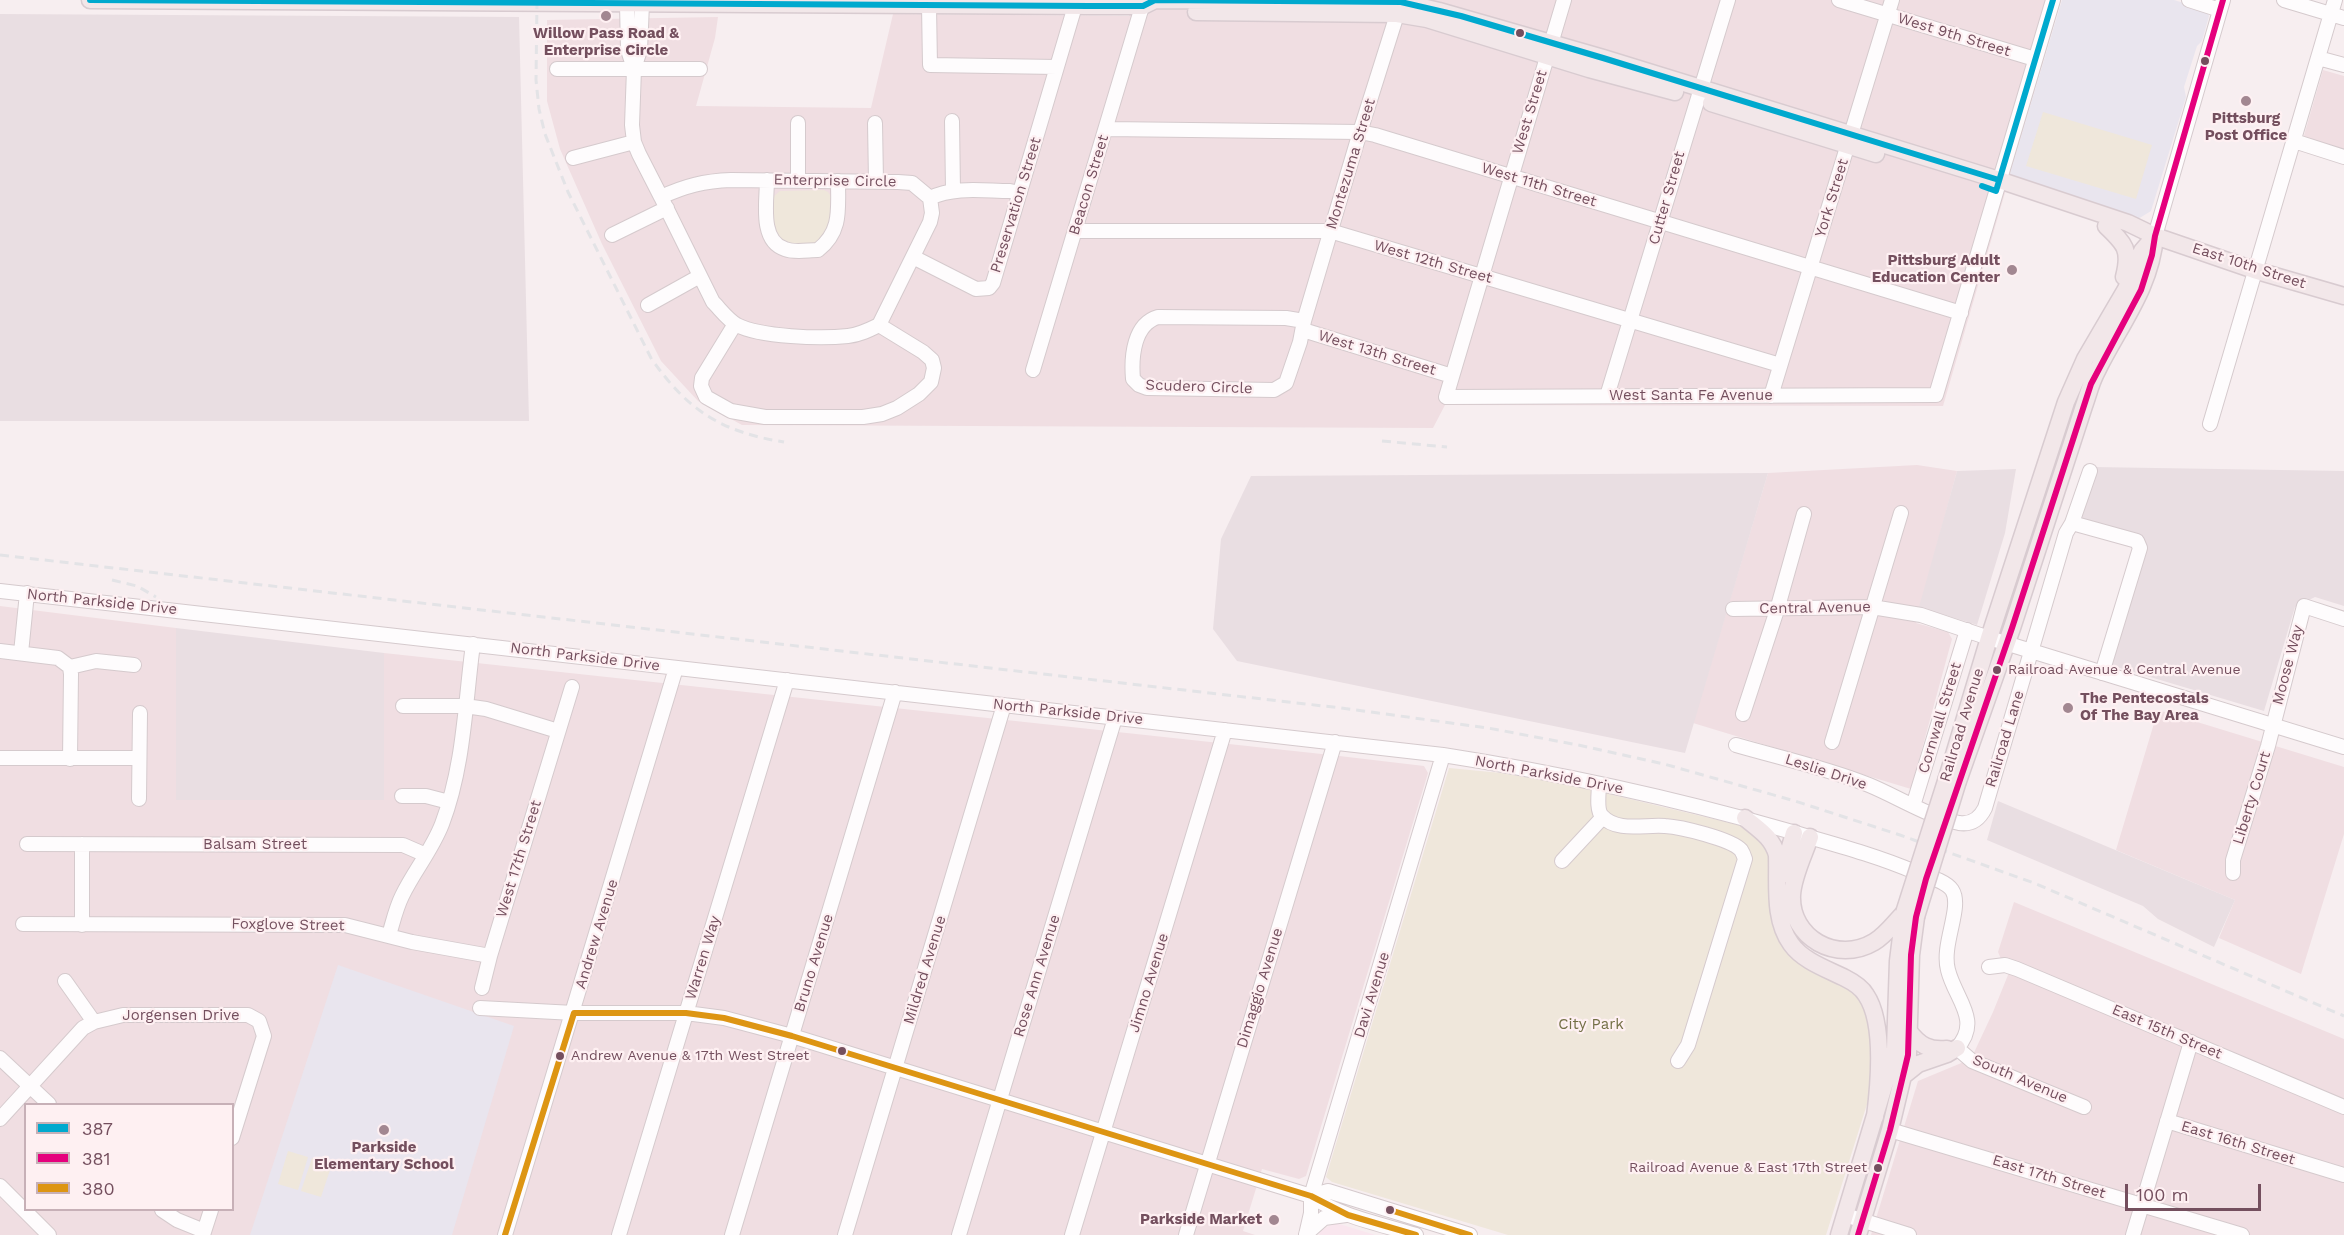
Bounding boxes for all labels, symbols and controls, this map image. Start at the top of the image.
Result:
marker: Willow Pass Road & Enterprise Circle [599,9,613,23]
street label: West 9th Street [1895,9,2013,61]
place label: Willow Pass Road & Enterprise Circle [533,25,679,60]
unlabelled marker [1514,27,1526,39]
unlabelled marker [2199,55,2211,67]
street label: West Street [1509,68,1551,156]
marker: Pittsburg Post Office [2239,94,2253,108]
street label: Montezuma Street [1322,96,1380,232]
place label: Pittsburg Post Office [2205,110,2287,145]
street label: Beacon Street [1065,133,1113,237]
street label: Preservation Street [987,135,1045,275]
street label: Cutter Street [1645,149,1689,247]
street label: York Street [1811,156,1853,240]
street label: West 11th Street [1479,159,1599,211]
street label: Enterprise Circle [773,171,897,191]
street label: West 12th Street [1372,236,1494,288]
street label: East 10th Street [2190,239,2308,293]
place label: Pittsburg Adult Education Center [1872,252,2000,287]
marker: Pittsburg Adult Education Center [2005,263,2019,277]
street label: West 13th Street [1316,327,1438,379]
street label: Scudero Circle [1145,376,1253,398]
street label: West Santa Fe Avenue [1609,387,1773,405]
street label: North Parkside Drive [26,585,178,619]
street label: Central Avenue [1759,598,1871,618]
street label: Moose Way [2269,623,2307,707]
street label: North Parkside Drive [509,639,661,675]
street label: Cornwall Street [1915,660,1965,776]
place label: Railroad Avenue & Central Avenue [2008,662,2241,678]
marker: Railroad Avenue & Central Avenue [1991,664,2003,676]
street label: Railroad Avenue [1936,666,1988,784]
street label: Railroad Lane [1982,688,2028,790]
place label: The Pentecostals Of The Bay Area [2080,690,2209,725]
street label: North Parkside Drive [992,695,1144,729]
marker: The Pentecostals Of The Bay Area [2061,701,2075,715]
street label: Liberty Court [2229,749,2275,847]
street label: Leslie Drive [1783,750,1869,794]
street label: North Parkside Drive [1473,752,1625,798]
street label: West 17th Street [493,798,545,920]
street label: Balsam Street [203,836,307,854]
street label: Andrew Avenue [572,877,622,991]
street label: Bruno Avenue [791,912,837,1014]
street label: Mildred Avenue [900,913,950,1027]
street label: Rose Ann Avenue [1010,913,1064,1039]
street label: Warren Way [682,914,724,1002]
street label: Foxglove Street [231,915,345,935]
street label: Dimaggio Avenue [1233,926,1287,1050]
street label: Jimno Avenue [1125,931,1173,1035]
street label: Davi Avenue [1350,950,1394,1040]
street label: East 15th Street [2109,1001,2225,1063]
street label: Jorgensen Drive [122,1007,240,1025]
park label: City Park [1558,1016,1624,1034]
unlabelled marker [836,1045,848,1057]
place label: Andrew Avenue & 17th West Street [571,1048,809,1064]
marker: Andrew Avenue & 17th West Street [554,1050,566,1062]
street label: South Avenue [1970,1051,2070,1107]
legend [24,1103,234,1211]
street label: East 16th Street [2179,1117,2297,1169]
text: 387 [82,1118,113,1139]
marker: Parkside Elementary School [377,1123,391,1137]
place label: Parkside Elementary School [314,1139,454,1174]
text: 381 [82,1148,111,1169]
street label: East 17th Street [1990,1151,2108,1203]
place label: Railroad Avenue & East 17th Street [1629,1160,1867,1176]
marker: Railroad Avenue & East 17th Street [1872,1162,1884,1174]
scale bar [2128,1172,2264,1210]
text: 380 [82,1178,115,1199]
text: 100 m [2136,1184,2189,1205]
unlabelled marker [1384,1204,1396,1216]
place label: Parkside Market [1140,1211,1262,1229]
marker: Parkside Market [1267,1213,1281,1227]

